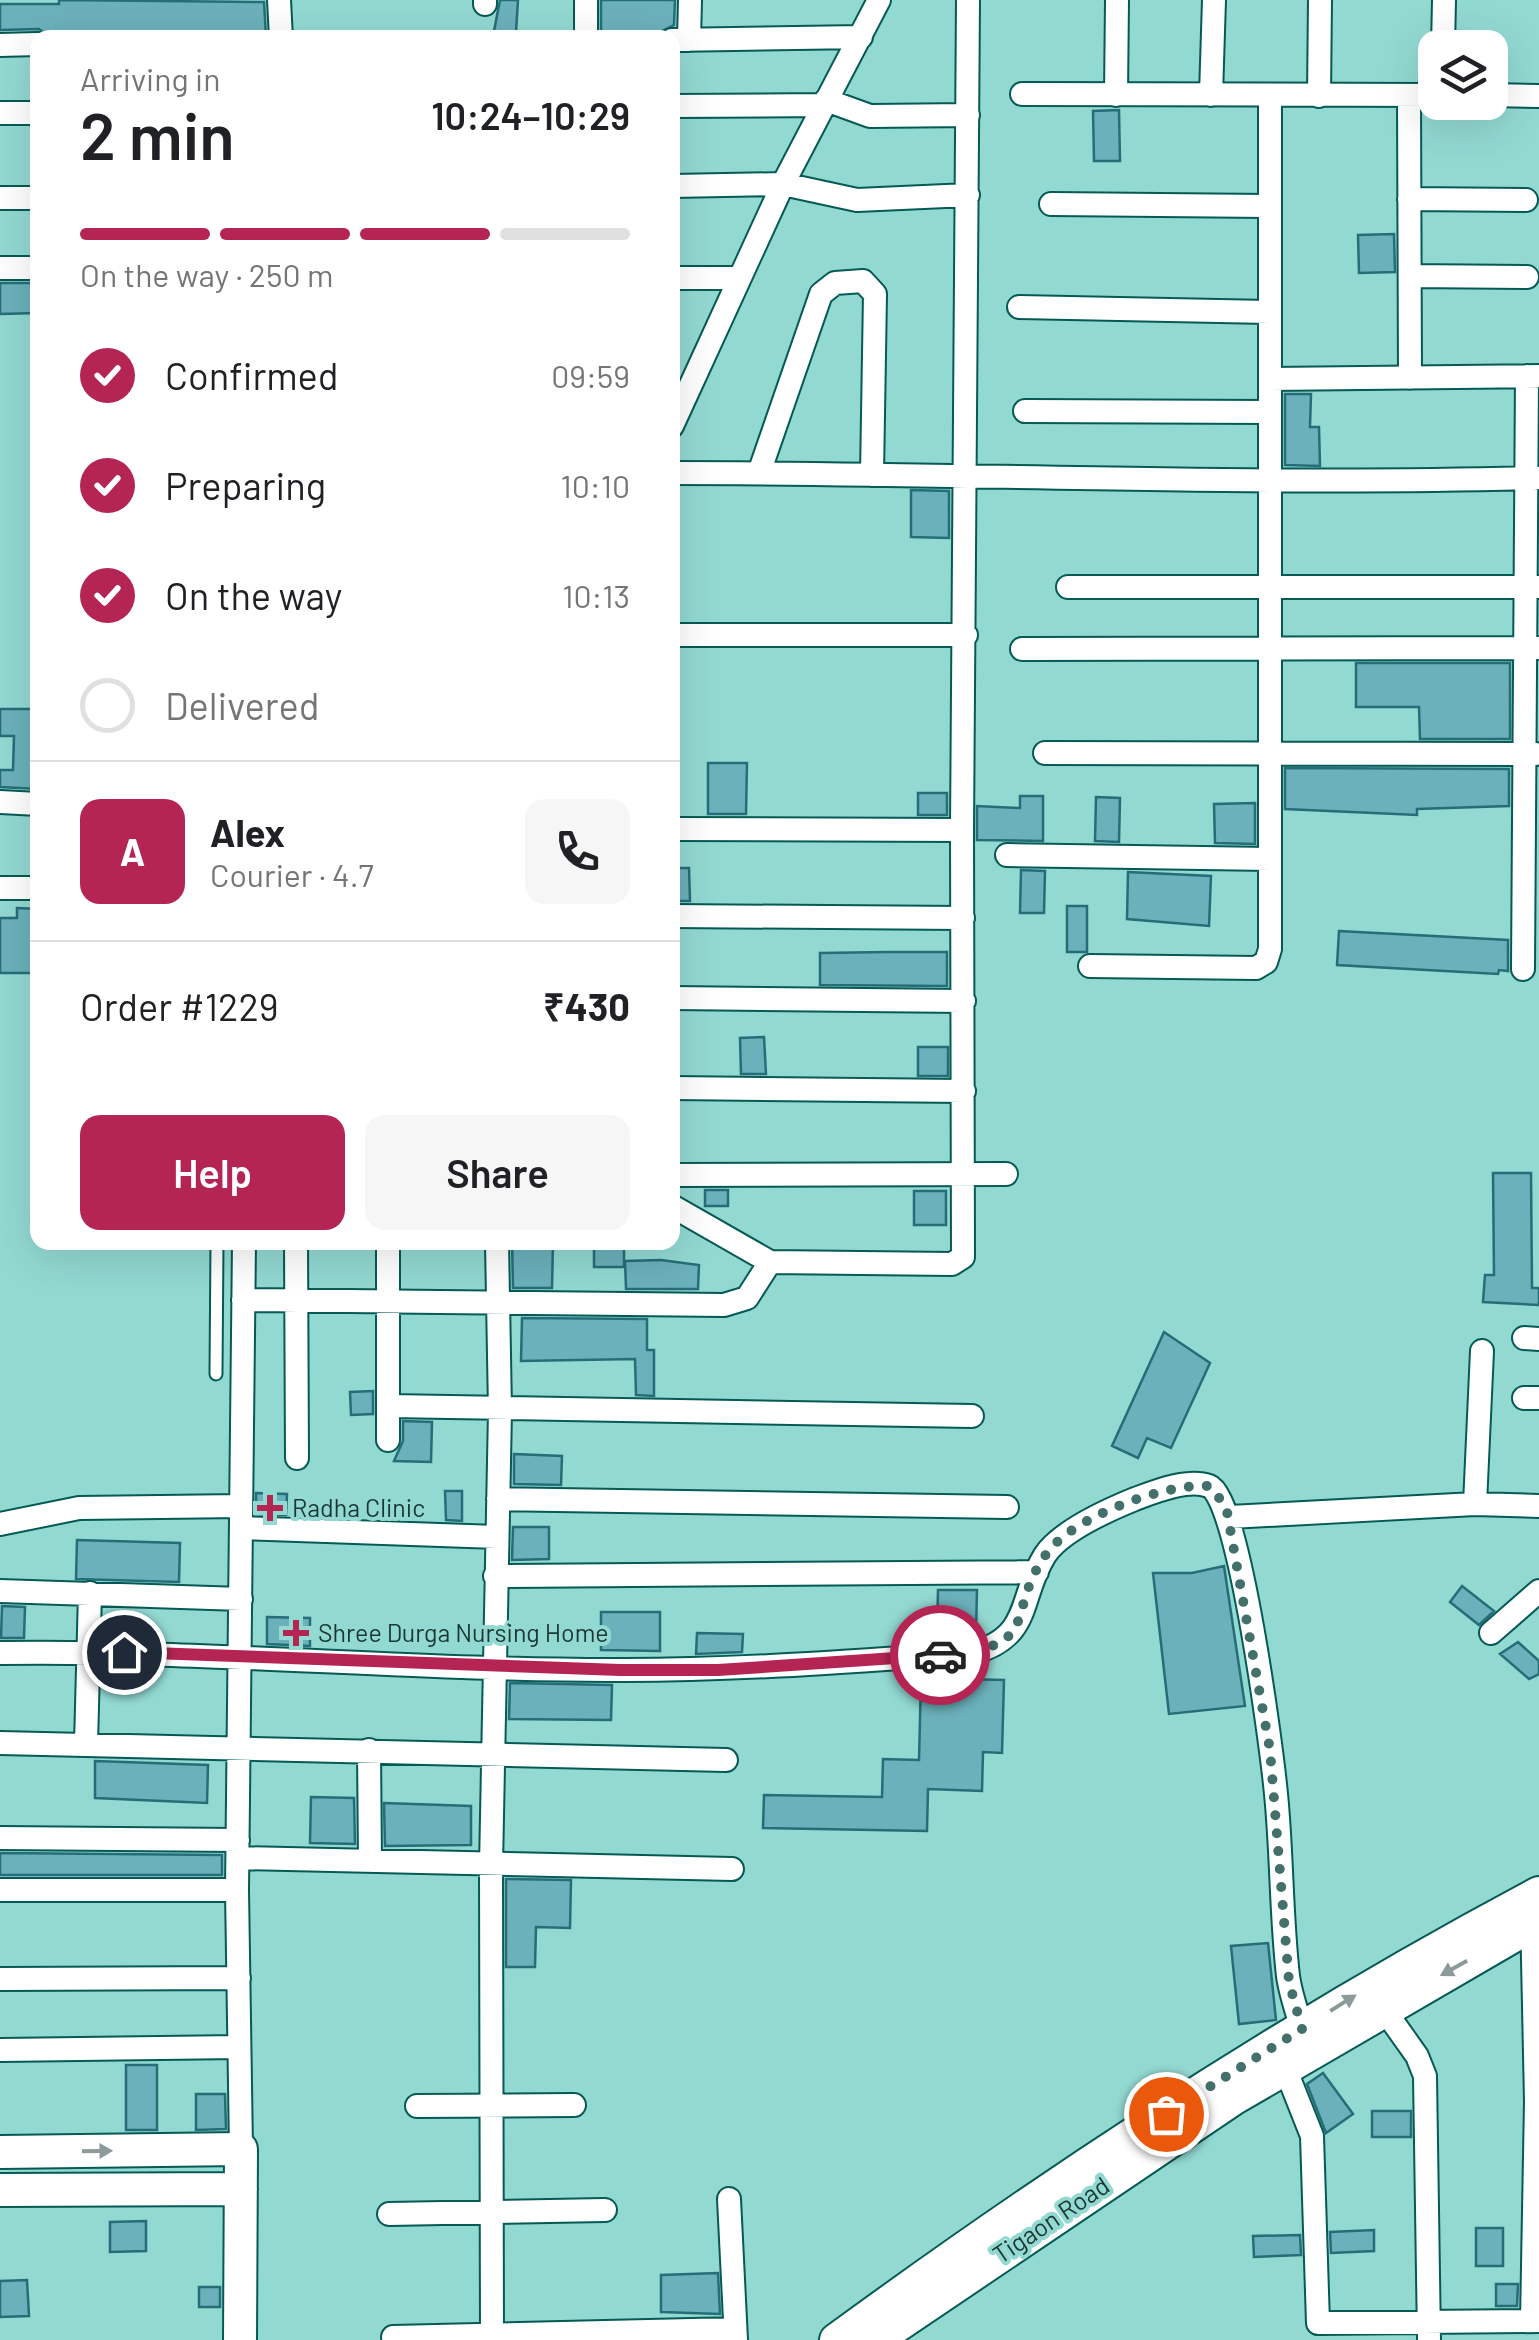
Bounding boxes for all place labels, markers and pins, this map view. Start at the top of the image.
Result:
place label: Radha Clinic [292,1492,425,1522]
marker: Radha Clinic [257,1495,283,1521]
pin [82,1610,167,1695]
place label: Shree Durga Nursing Home [318,1617,609,1647]
marker: Shree Durga Nursing Home [283,1620,309,1646]
pin [1124,2072,1209,2157]

